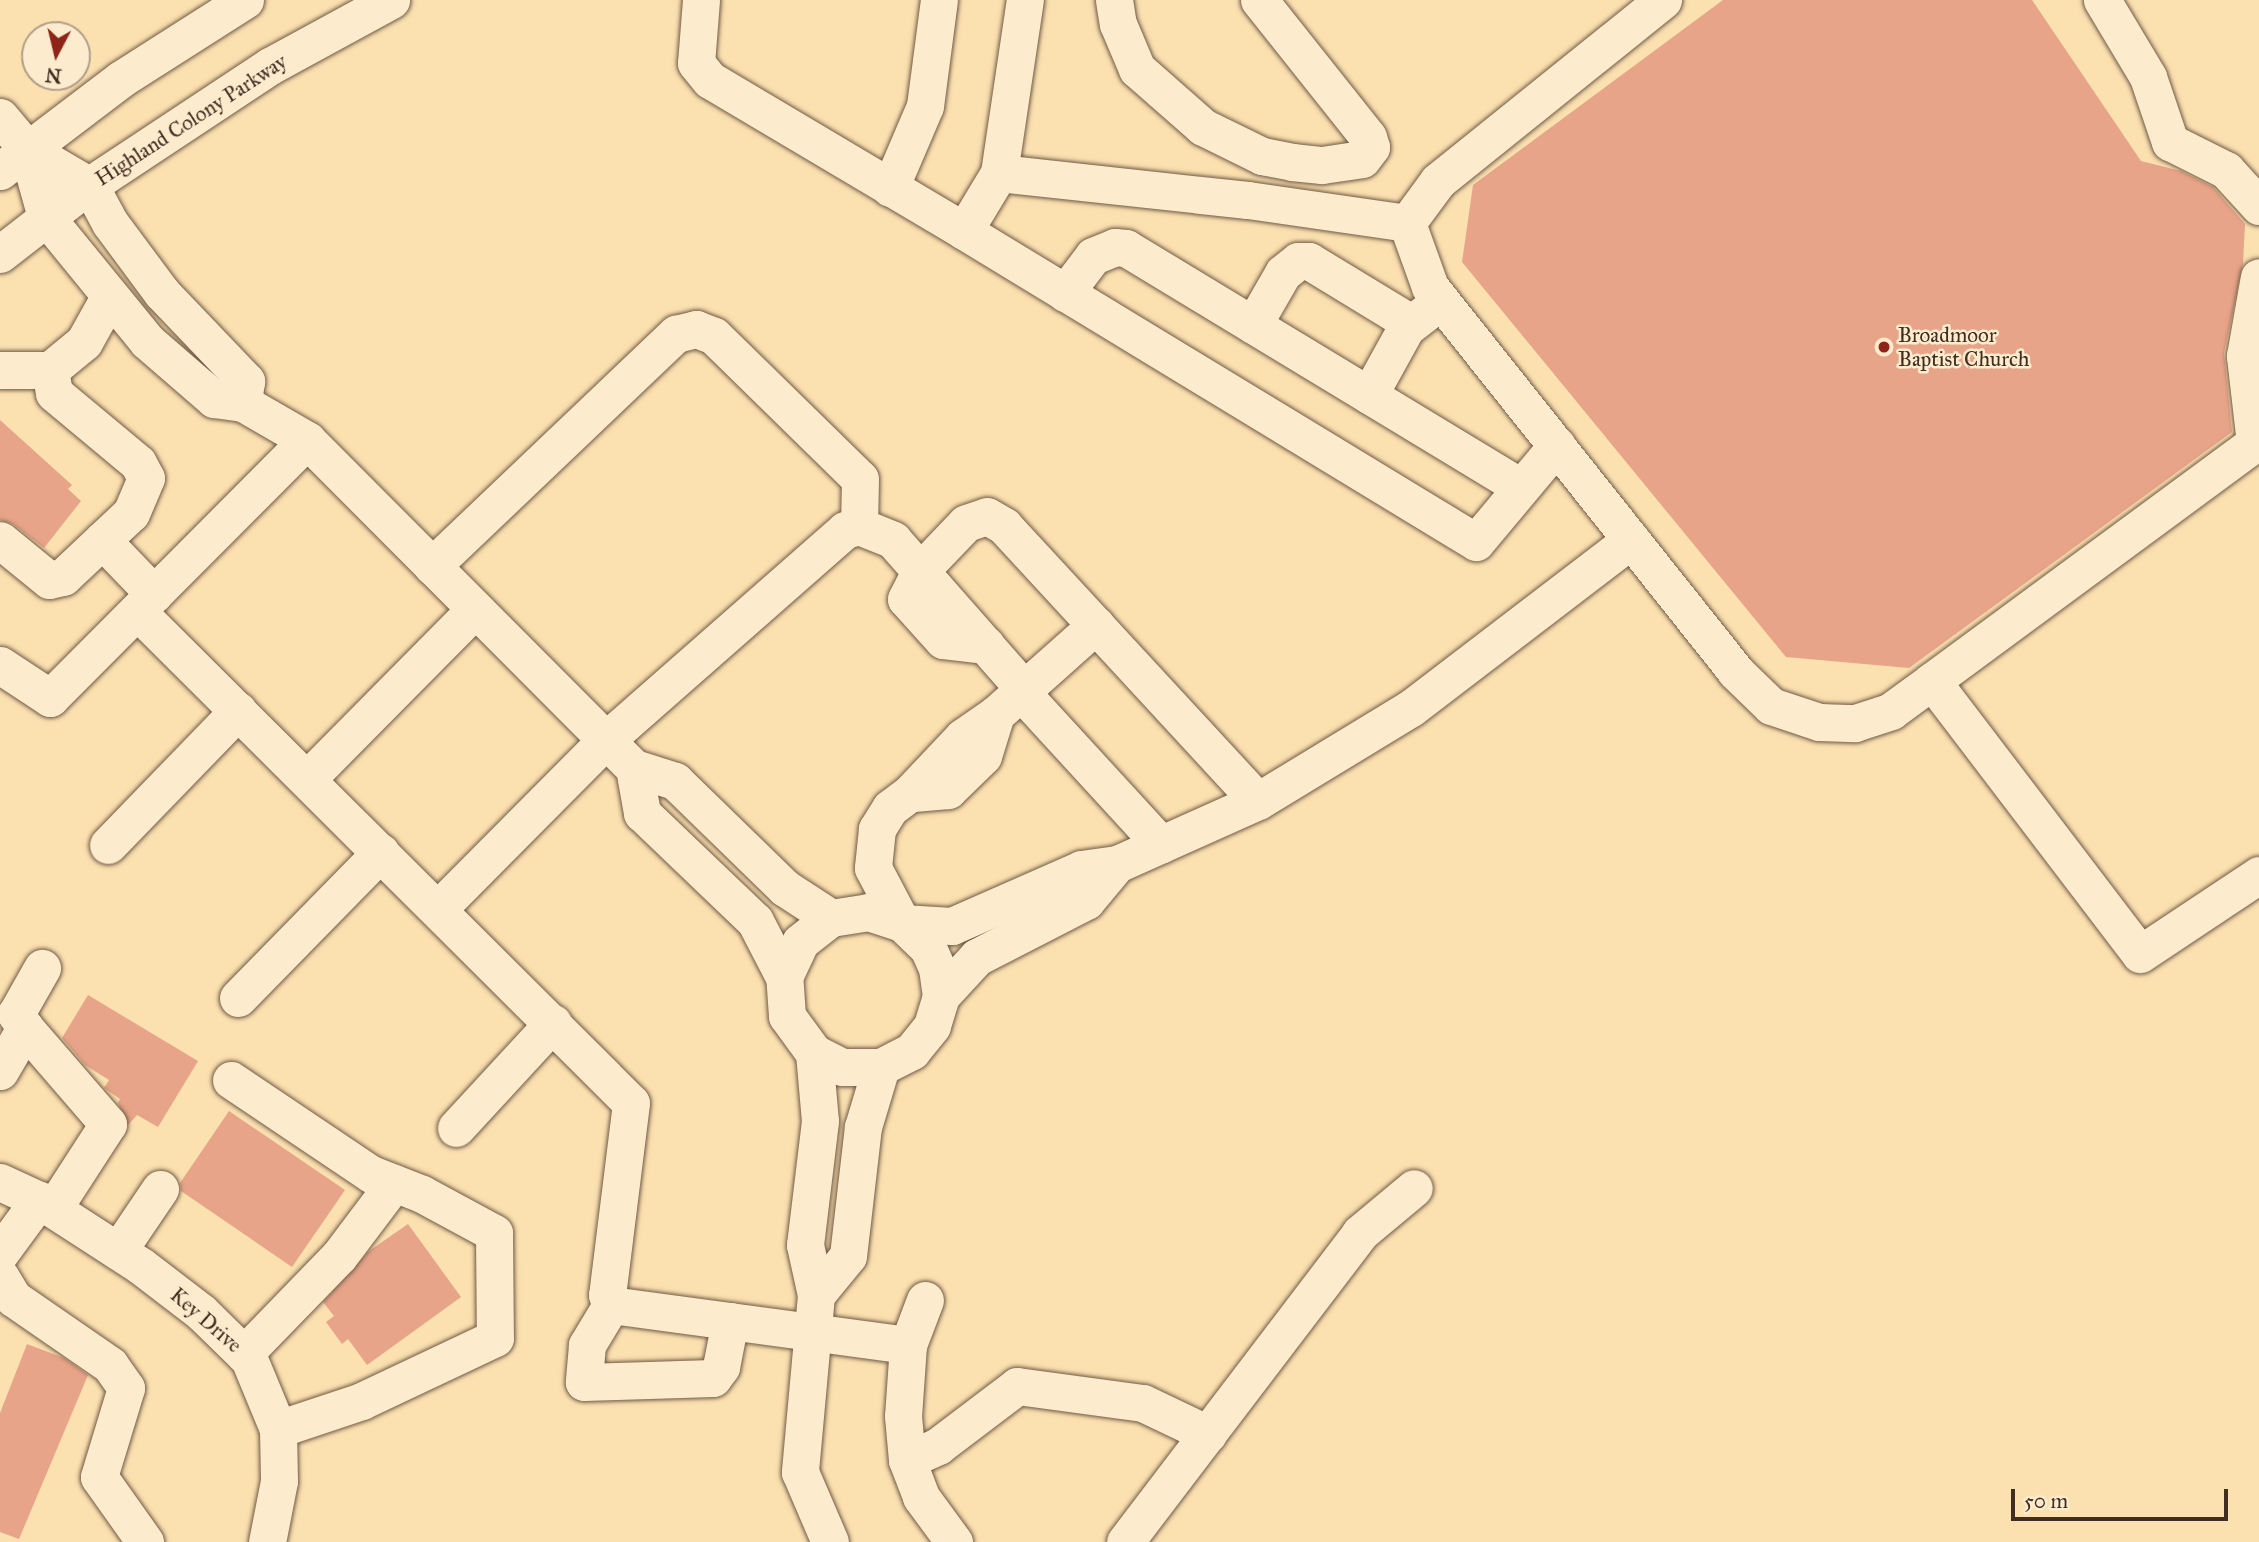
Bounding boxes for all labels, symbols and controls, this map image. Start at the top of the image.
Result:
north arrow [21,21,91,91]
street label: Highland Colony Parkway [91,49,291,191]
text: N [44,63,63,88]
place label: Broadmoor Baptist Church [1898,322,2029,372]
marker: Broadmoor Baptist Church [1876,339,1892,355]
street label: Key Drive [165,1282,247,1358]
scale bar [2014,1476,2231,1520]
text: 50 m [2024,1488,2068,1514]

